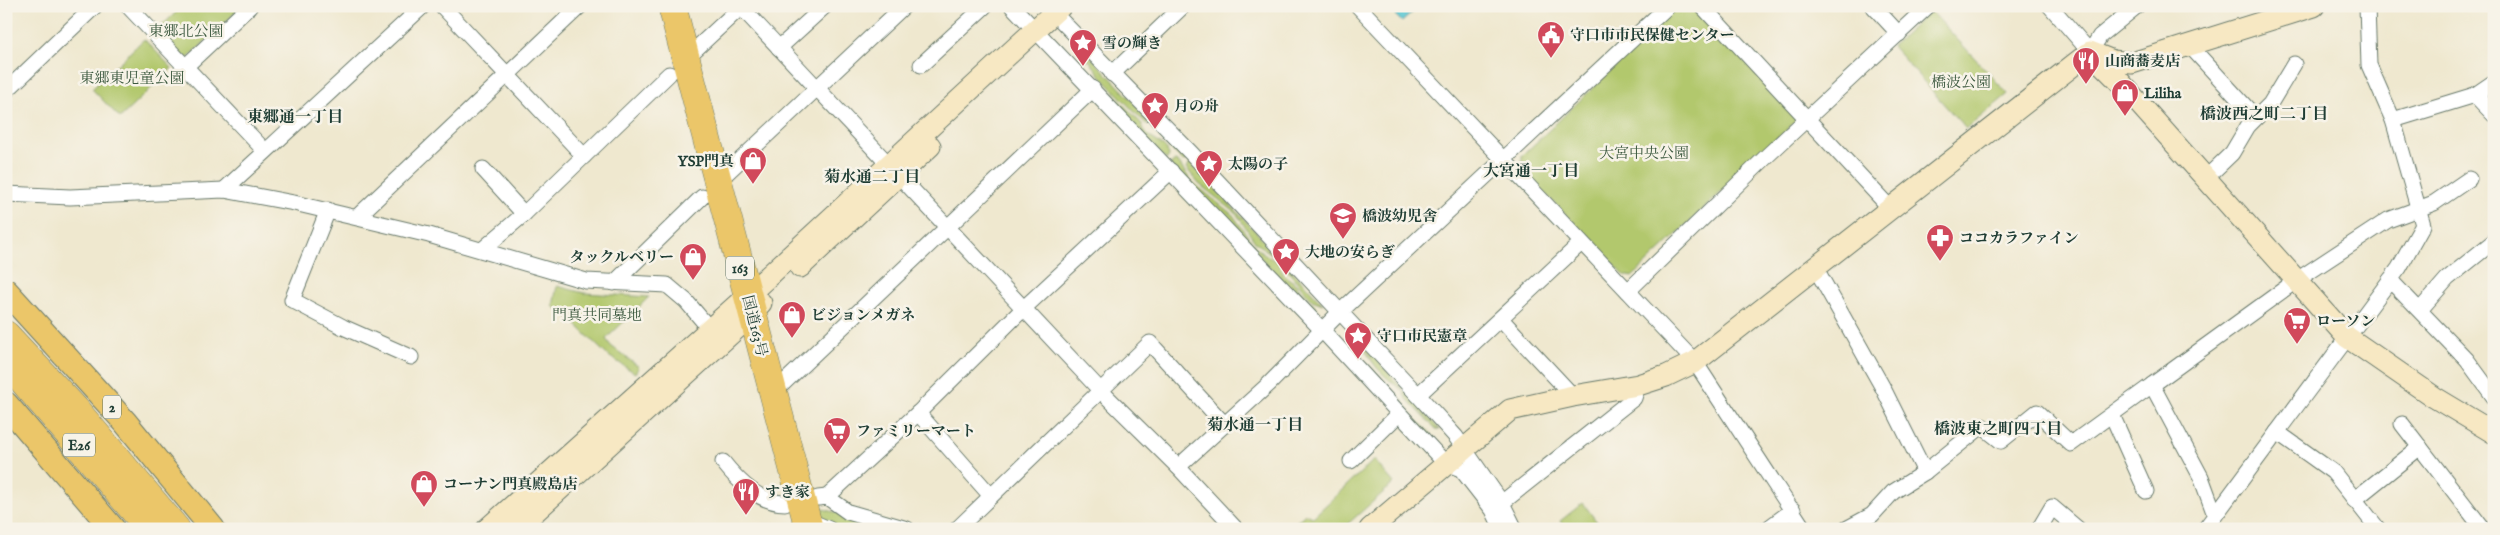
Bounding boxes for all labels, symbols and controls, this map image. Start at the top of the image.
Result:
public building icon: 守口市市民保健センター [1536,20,1566,59]
park label: 東郷北公園 [148,22,224,41]
place label: 守口市市民保健センター [1570,26,1734,45]
place icon: 雪の輝き [1068,28,1098,67]
place label: 雪の輝き [1102,34,1162,53]
restaurant icon: 山商蕎麦店 [2071,46,2101,85]
place label: 山商蕎麦店 [2105,52,2180,71]
park label: 東郷東児童公園 [79,69,185,88]
park label: 橋波公園 [1931,73,1991,92]
shop icon: Liliha [2110,78,2140,117]
place label: Liliha [2144,84,2182,103]
place icon: 月の舟 [1140,91,1170,130]
place label: 月の舟 [1174,97,1219,116]
district label: 橋波西之町二丁目 [2200,105,2328,125]
district label: 東郷通一丁目 [247,108,343,128]
park label: 大宮中央公園 [1599,144,1689,163]
shop icon: YSP門真 [738,146,768,185]
place icon: 太陽の子 [1194,149,1224,188]
place label: YSP門真 [677,152,734,171]
place label: 太陽の子 [1228,155,1288,174]
district label: 大宮通一丁目 [1483,162,1579,182]
district label: 菊水通二丁目 [824,168,920,188]
school or university icon: 橋波幼児舎 [1328,201,1358,240]
place label: 橋波幼児舎 [1362,207,1438,226]
pharmacy icon: ココカラファイン [1925,223,1955,262]
place label: ココカラファイン [1959,229,2079,248]
place icon: 大地の安らぎ [1271,237,1301,276]
shop icon: タックルベリー [678,242,708,281]
place label: 大地の安らぎ [1305,243,1395,262]
place label: タックルベリー [569,248,674,267]
road number: 163 [726,256,754,280]
street label: 国道163号 [738,293,771,359]
shop icon: ビジョンメガネ [777,300,807,339]
park label: 門真共同墓地 [552,306,642,325]
place label: ビジョンメガネ [811,306,915,325]
supermarket icon: ローソン [2282,306,2312,345]
place label: ローソン [2316,312,2375,331]
place icon: 守口市民憲章 [1343,321,1373,360]
place label: 守口市民憲章 [1377,327,1467,346]
road number: 2 [103,396,121,418]
supermarket icon: ファミリーマート [822,416,852,455]
district label: 菊水通一丁目 [1207,416,1303,436]
district label: 橋波東之町四丁目 [1934,420,2062,440]
place label: ファミリーマート [856,422,976,441]
road number: E26 [63,434,95,456]
shop icon: コーナン門真殿島店 [409,469,439,508]
place label: コーナン門真殿島店 [443,475,577,494]
restaurant icon: すき家 [731,477,761,516]
place label: すき家 [765,483,810,502]

